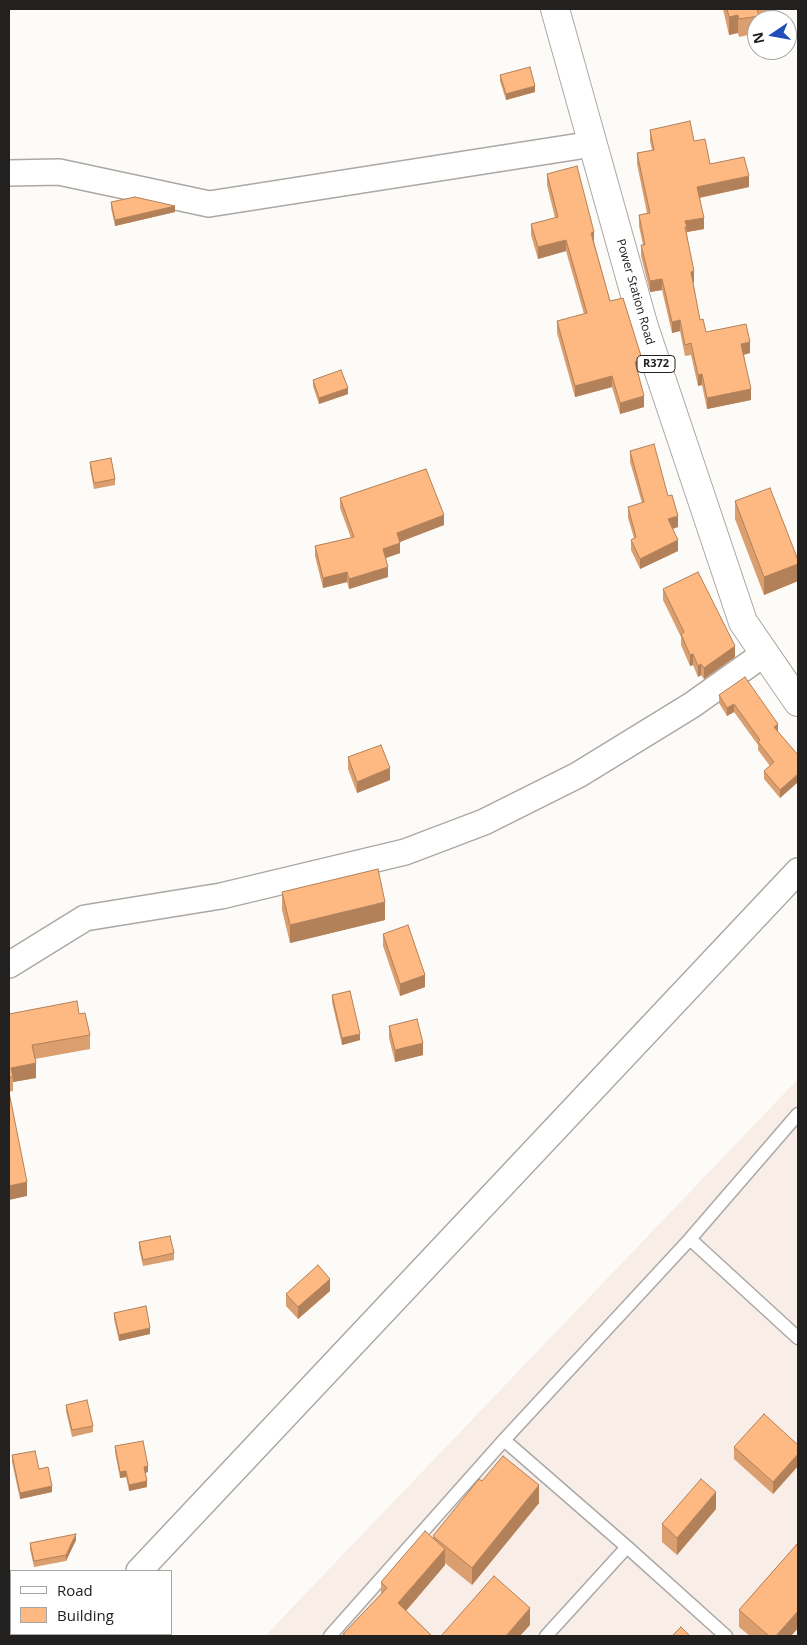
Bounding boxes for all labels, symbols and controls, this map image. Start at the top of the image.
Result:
north arrow [747,10,797,60]
text: N [747,30,768,46]
street label: Power Station Road [613,237,657,347]
road number: R372 [637,356,675,372]
legend [10,1570,172,1635]
text: Road [57,1580,93,1600]
text: Building [57,1605,114,1625]

